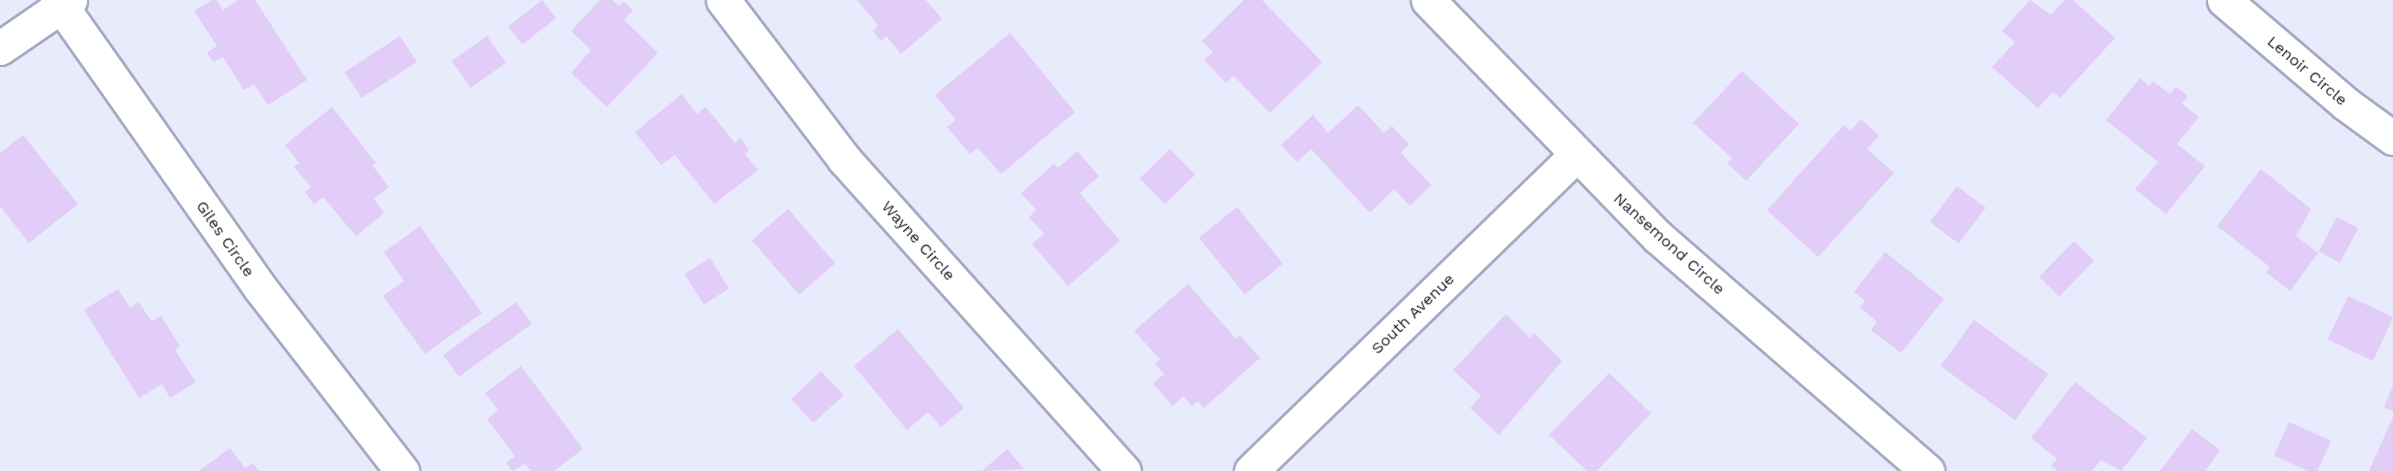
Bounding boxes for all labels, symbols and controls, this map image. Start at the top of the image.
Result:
street label: Lenoir Circle [2263,32,2351,110]
street label: Nansemond Circle [1609,189,1729,299]
street label: Giles Circle [192,197,258,281]
street label: Wayne Circle [877,197,959,285]
street label: South Avenue [1367,269,1459,359]

